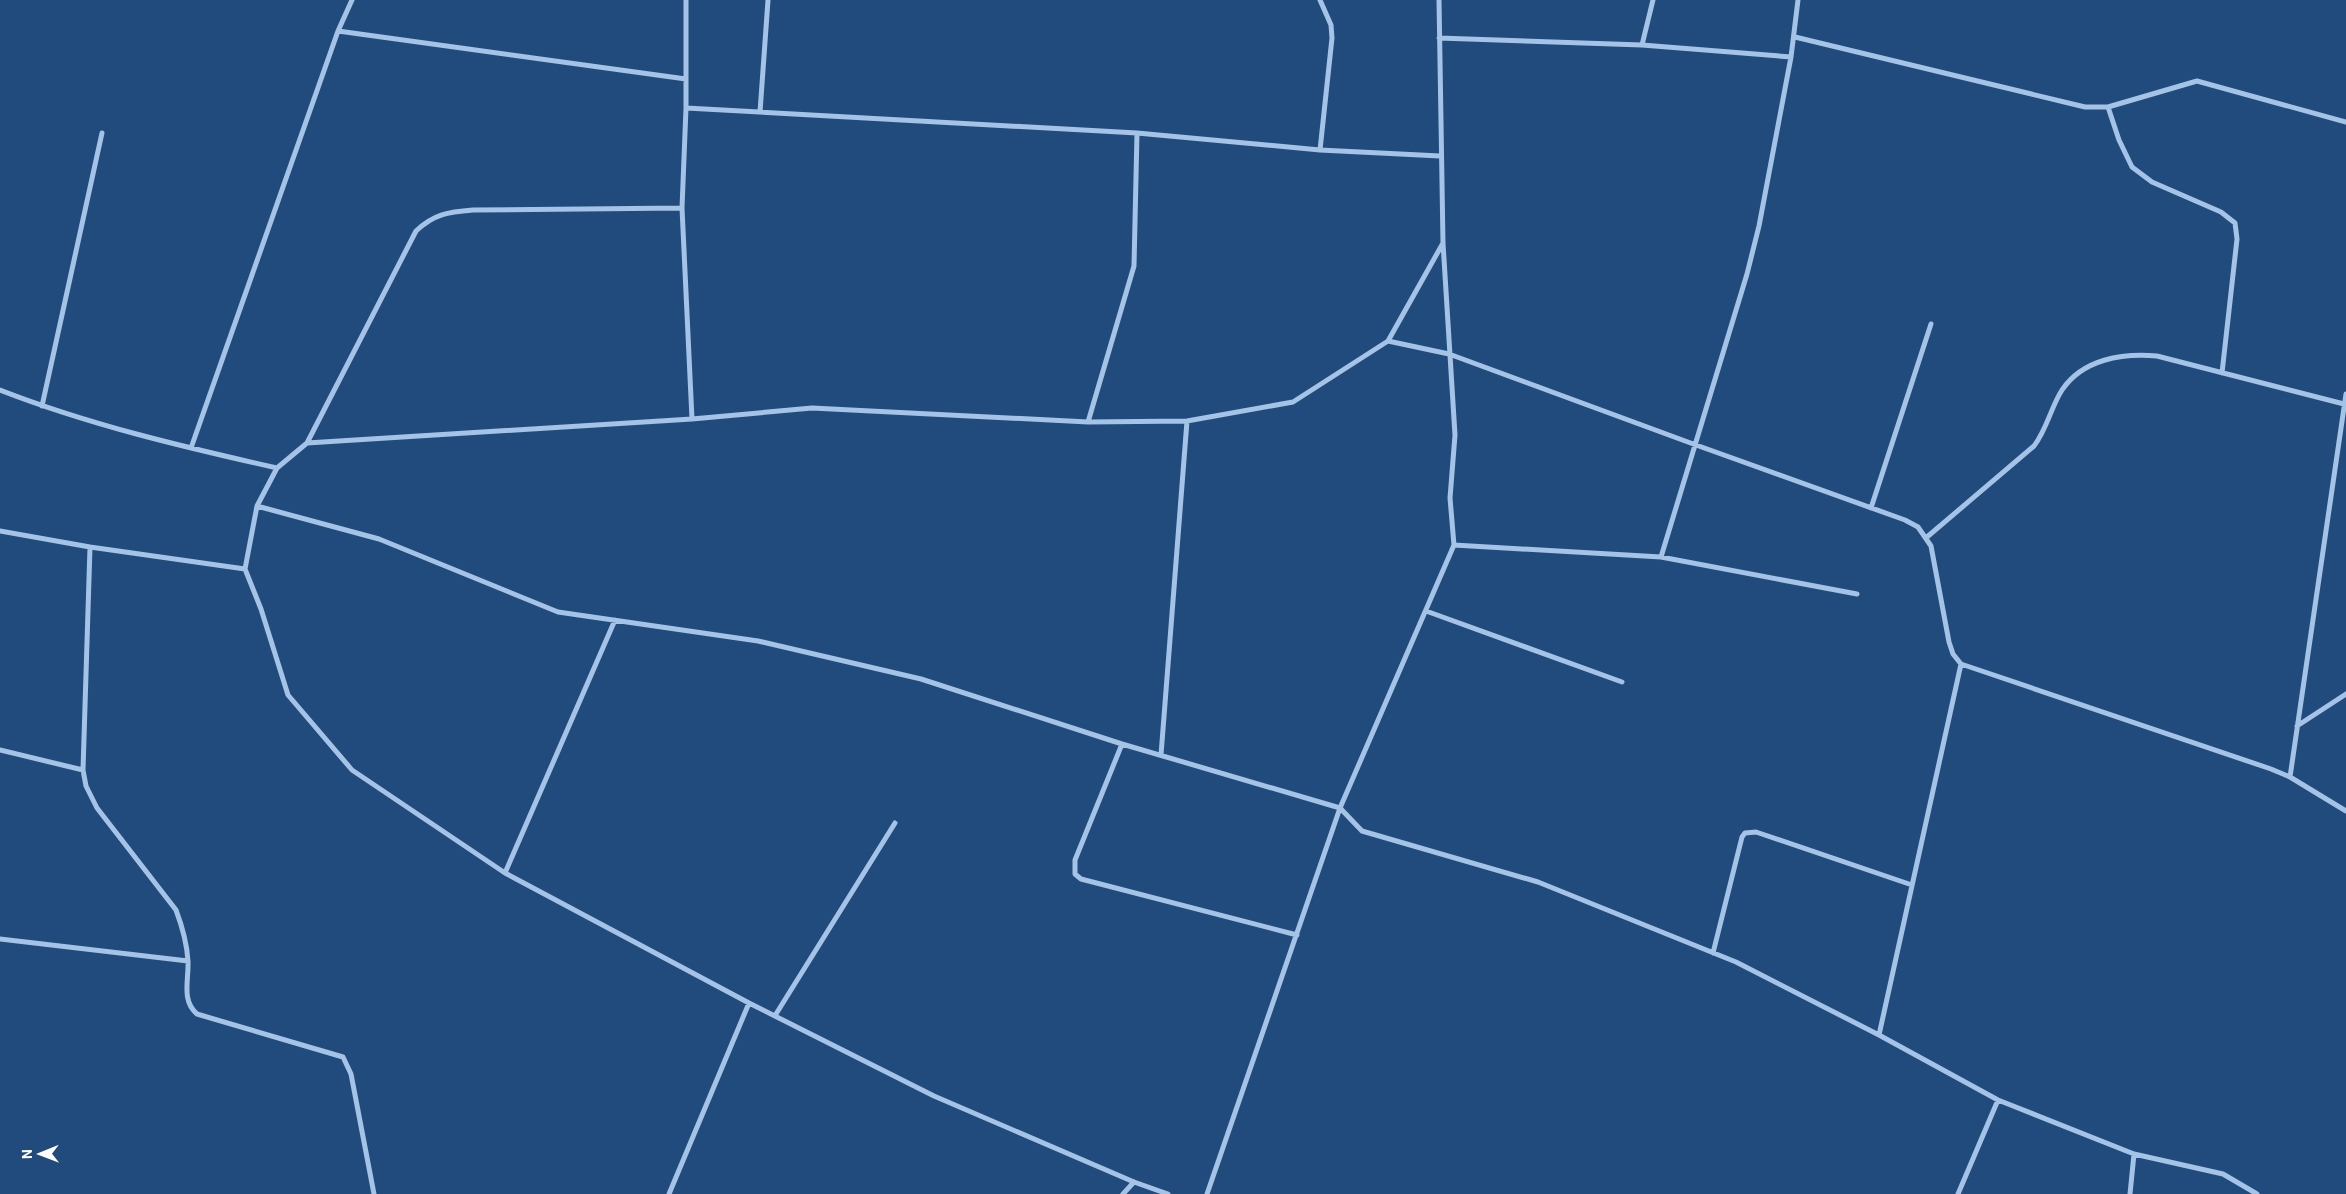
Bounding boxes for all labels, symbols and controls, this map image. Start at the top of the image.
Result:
north arrow [15,1129,65,1179]
text: N [19,1149,35,1159]

